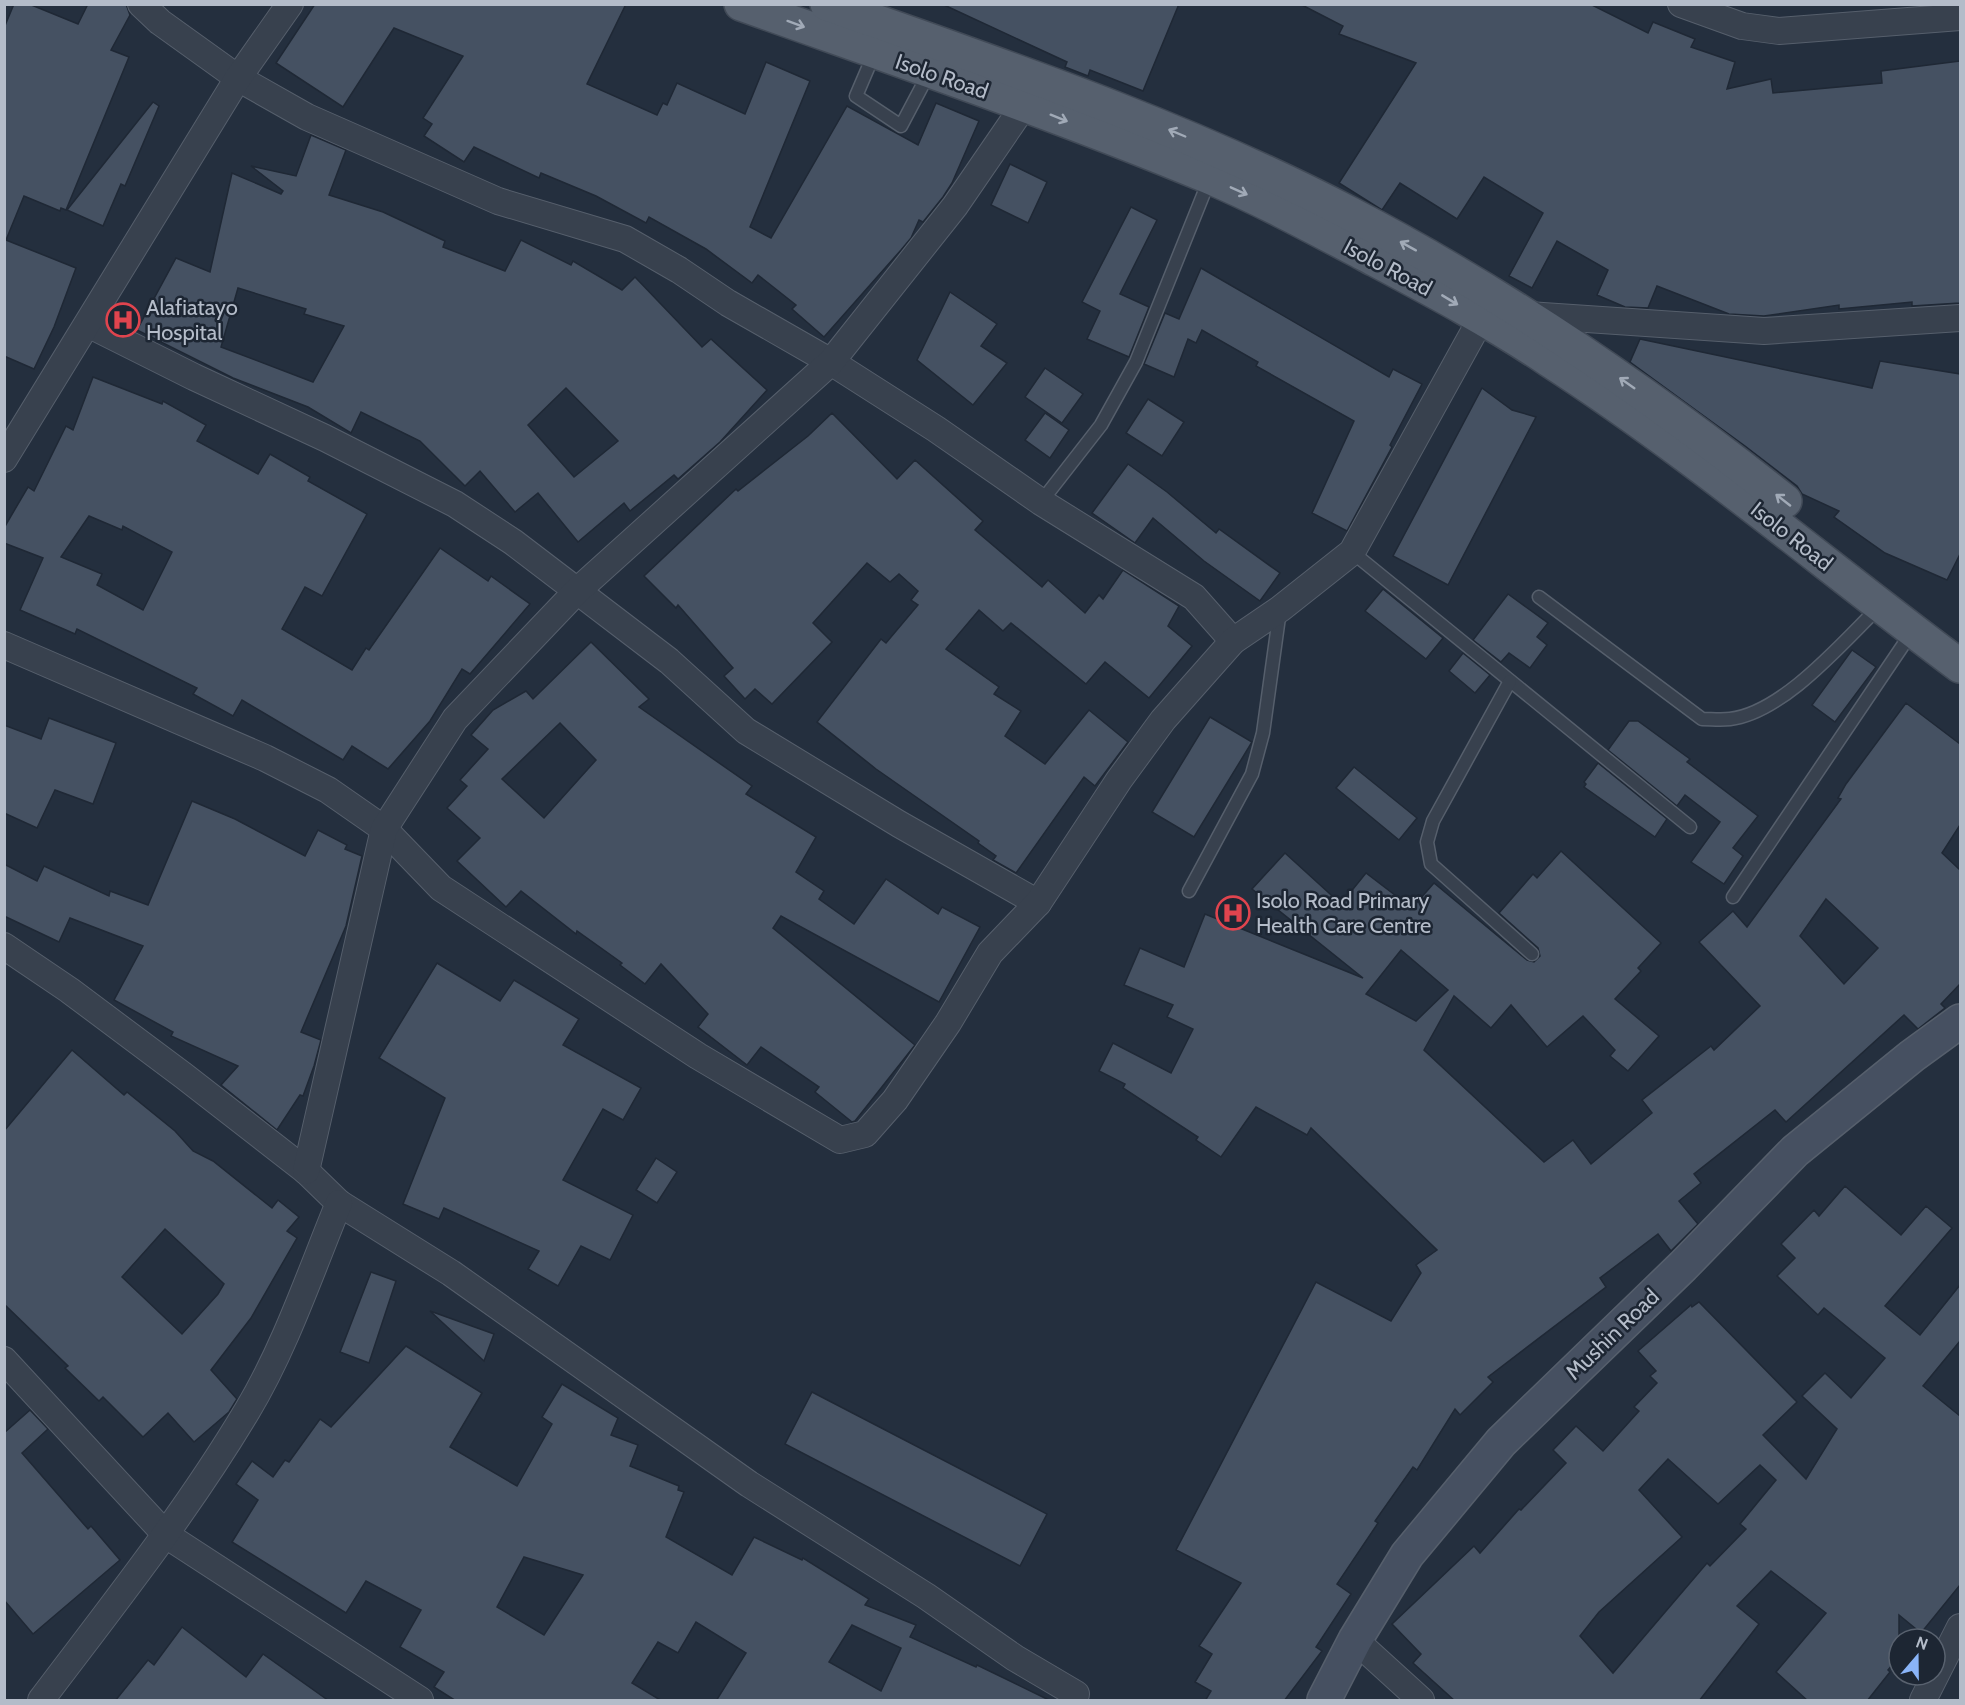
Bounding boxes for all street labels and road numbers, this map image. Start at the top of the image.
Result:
street label: Isolo Road [892,48,992,105]
street label: Isolo Road [1339,233,1437,302]
street label: Isolo Road [1745,496,1838,577]
street label: Mushin Road [1560,1283,1665,1386]

